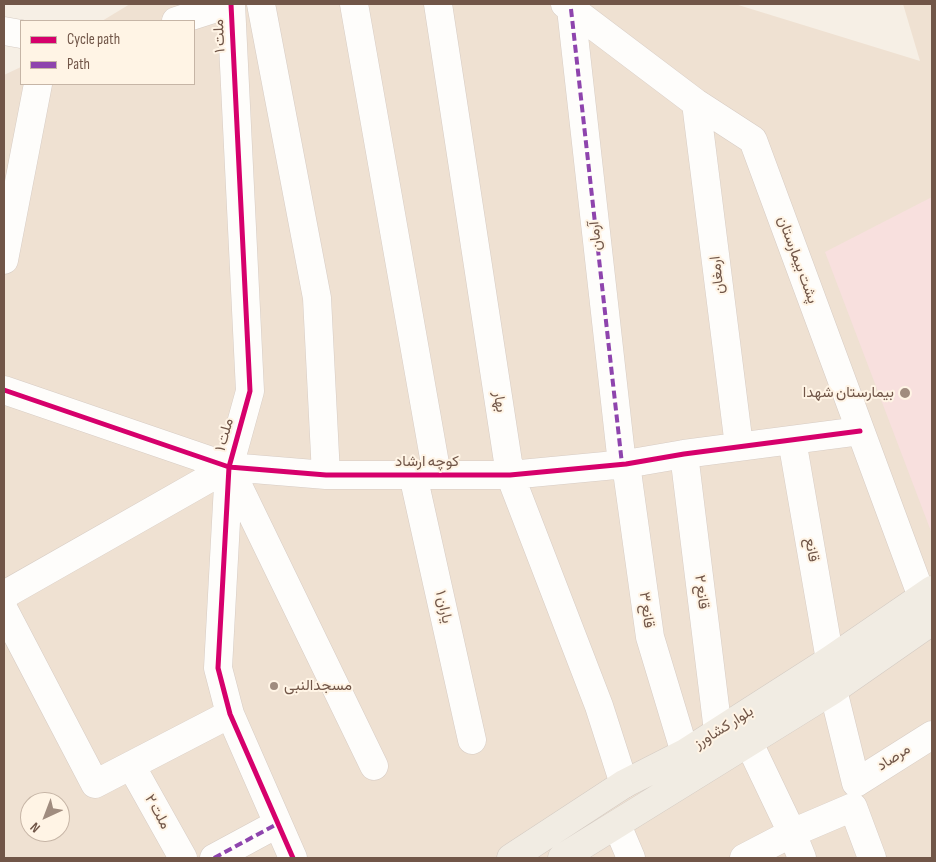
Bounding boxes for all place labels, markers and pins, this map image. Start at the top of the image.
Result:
place label: بیمارستان شهدا [803,384,894,402]
marker: بیمارستان شهدا [898,386,912,400]
place label: مسجدالنبی [284,677,352,695]
marker: مسجدالنبی [268,680,280,692]

